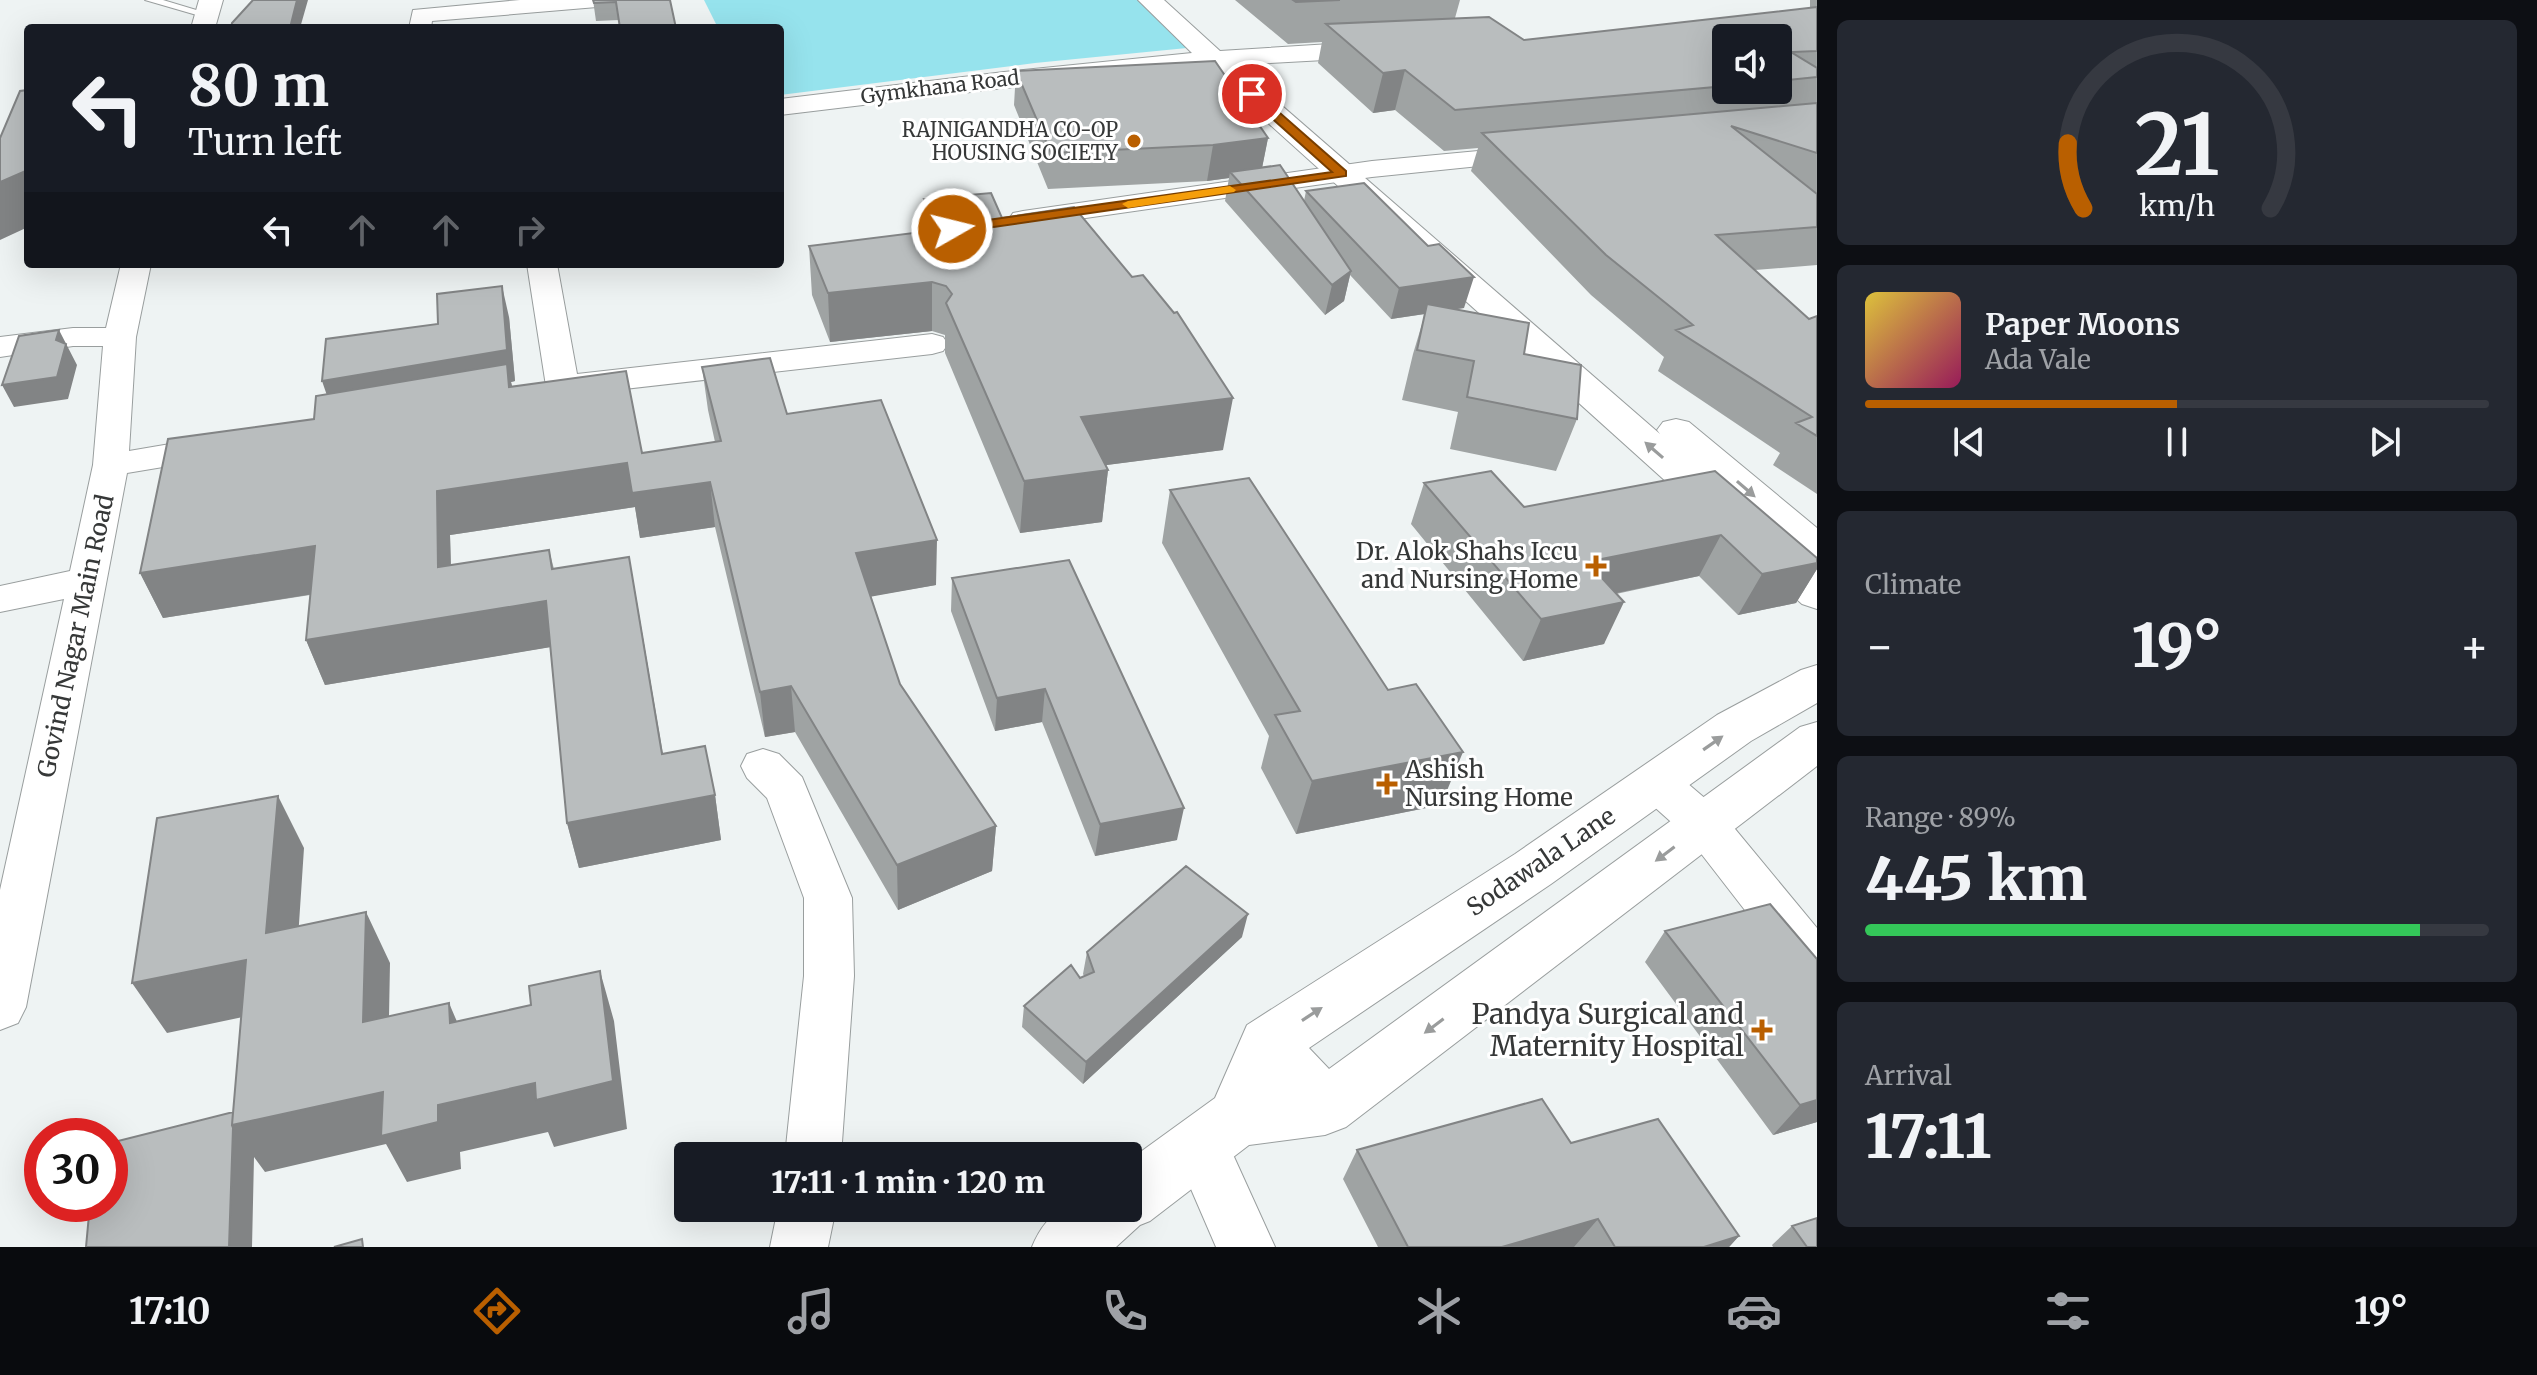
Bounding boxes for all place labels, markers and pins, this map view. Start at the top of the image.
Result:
pin [1218,60,1286,128]
place label: RAJNIGANDHA CO-OP HOUSING SOCIETY [902,117,1119,165]
marker: RAJNIGANDHA CO-OP HOUSING SOCIETY [1125,132,1143,150]
place label: Dr. Alok Shahs Iccu and Nursing Home [1356,536,1578,595]
marker: Dr. Alok Shahs Iccu and Nursing Home [1585,555,1607,577]
place label: Ashish Nursing Home [1404,754,1573,813]
marker: Ashish Nursing Home [1376,773,1398,795]
place label: Pandya Surgical and Maternity Hospital [1472,996,1744,1064]
marker: Pandya Surgical and Maternity Hospital [1751,1019,1773,1041]

